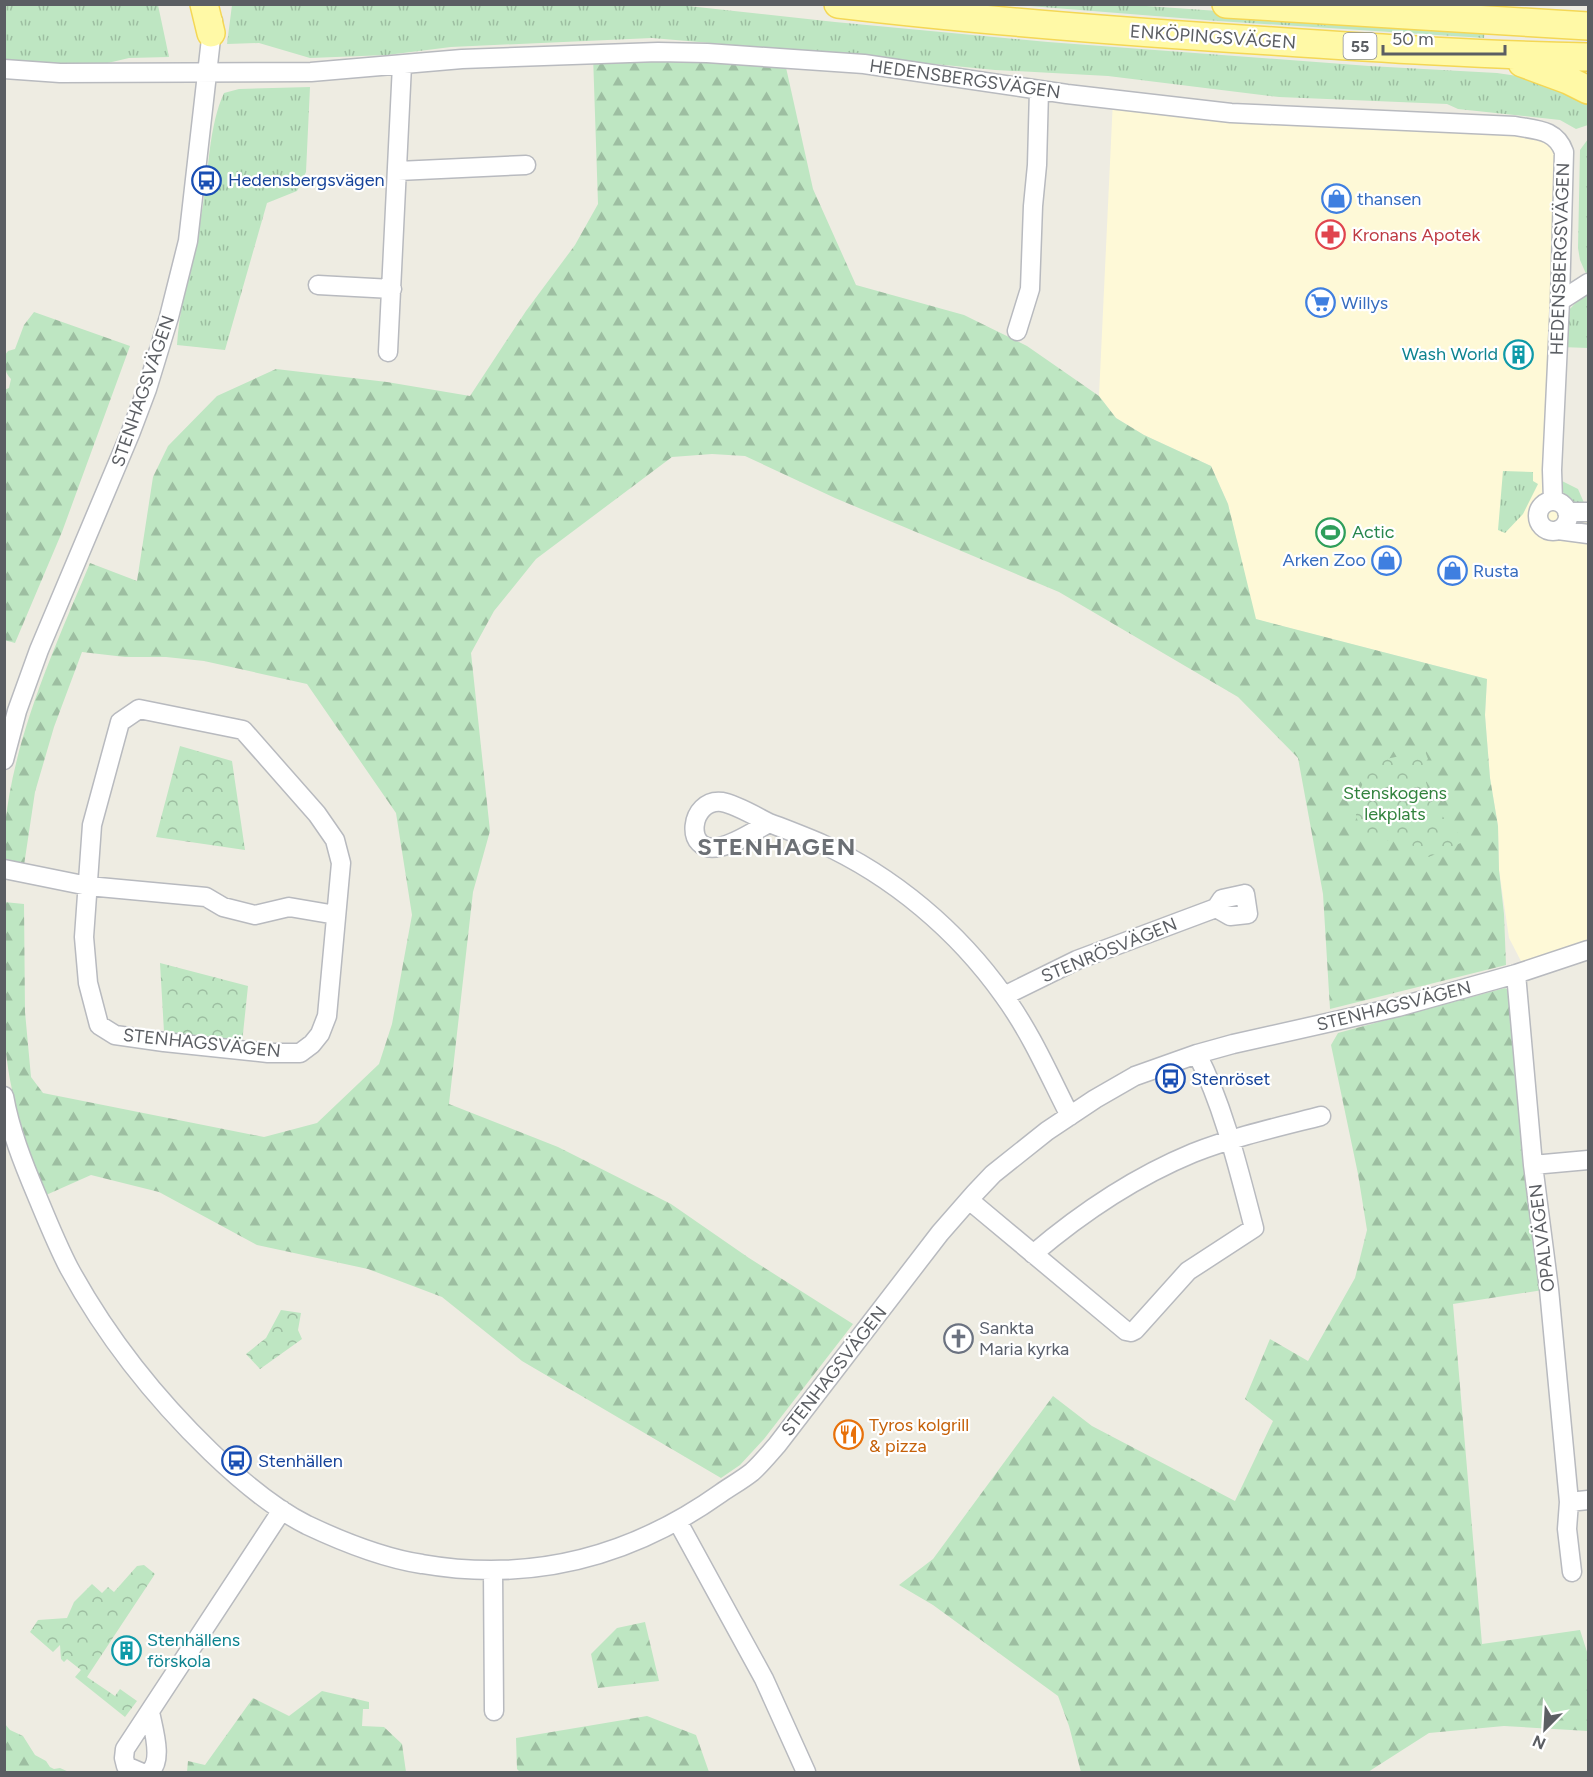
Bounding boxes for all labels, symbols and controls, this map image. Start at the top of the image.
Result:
scale bar [1383,18,1504,56]
street label: ENKÖPINGSVÄGEN [1129,20,1297,54]
text: 50 m [1392,28,1434,50]
road number: 55 [1344,33,1376,59]
street label: HEDENSBERGSVÄGEN [868,55,1062,103]
street label: HEDENSBERGSVÄGEN [1546,162,1574,356]
bus stop icon: Hedensbergsvägen [191,164,223,196]
place label: Hedensbergsvägen [228,169,385,191]
shop icon: thansen [1320,183,1352,215]
place label: thansen [1357,188,1421,210]
pharmacy icon: Kronans Apotek [1315,219,1347,251]
place label: Kronans Apotek [1352,224,1480,246]
supermarket icon: Willys [1304,287,1336,319]
place label: Willys [1341,292,1388,314]
street label: STENHAGSVÄGEN [107,312,179,470]
building icon: Wash World [1503,338,1535,370]
place label: Wash World [1402,343,1498,365]
sports icon: Actic [1315,516,1347,548]
place label: Actic [1352,521,1395,543]
shop icon: Arken Zoo [1371,544,1403,576]
place label: Arken Zoo [1282,549,1366,571]
shop icon: Rusta [1436,555,1468,587]
place label: Rusta [1473,560,1519,582]
park label: Stenskogens lekplats [1343,782,1447,825]
district label: STENHAGEN [697,832,857,861]
street label: STENRÖSVÄGEN [1038,913,1180,987]
street label: STENHAGSVÄGEN [1314,976,1474,1036]
street label: STENHAGSVÄGEN [122,1024,282,1062]
bus stop icon: Stenröset [1154,1063,1186,1095]
place label: Stenröset [1191,1068,1270,1090]
street label: OPALVÄGEN [1524,1183,1560,1293]
street label: STENHAGSVÄGEN [777,1302,891,1440]
place label: Sankta Maria kyrka [979,1317,1069,1360]
church icon: Sankta Maria kyrka [942,1322,974,1354]
place label: Tyros kolgrill & pizza [869,1414,969,1457]
restaurant icon: Tyros kolgrill & pizza [832,1419,864,1451]
bus stop icon: Stenhällen [221,1445,253,1477]
place label: Stenhällen [258,1450,343,1472]
place label: Stenhällens förskola [147,1629,240,1672]
building icon: Stenhällens förskola [110,1634,142,1666]
north arrow [1515,1699,1575,1759]
text: N [1530,1731,1549,1753]

